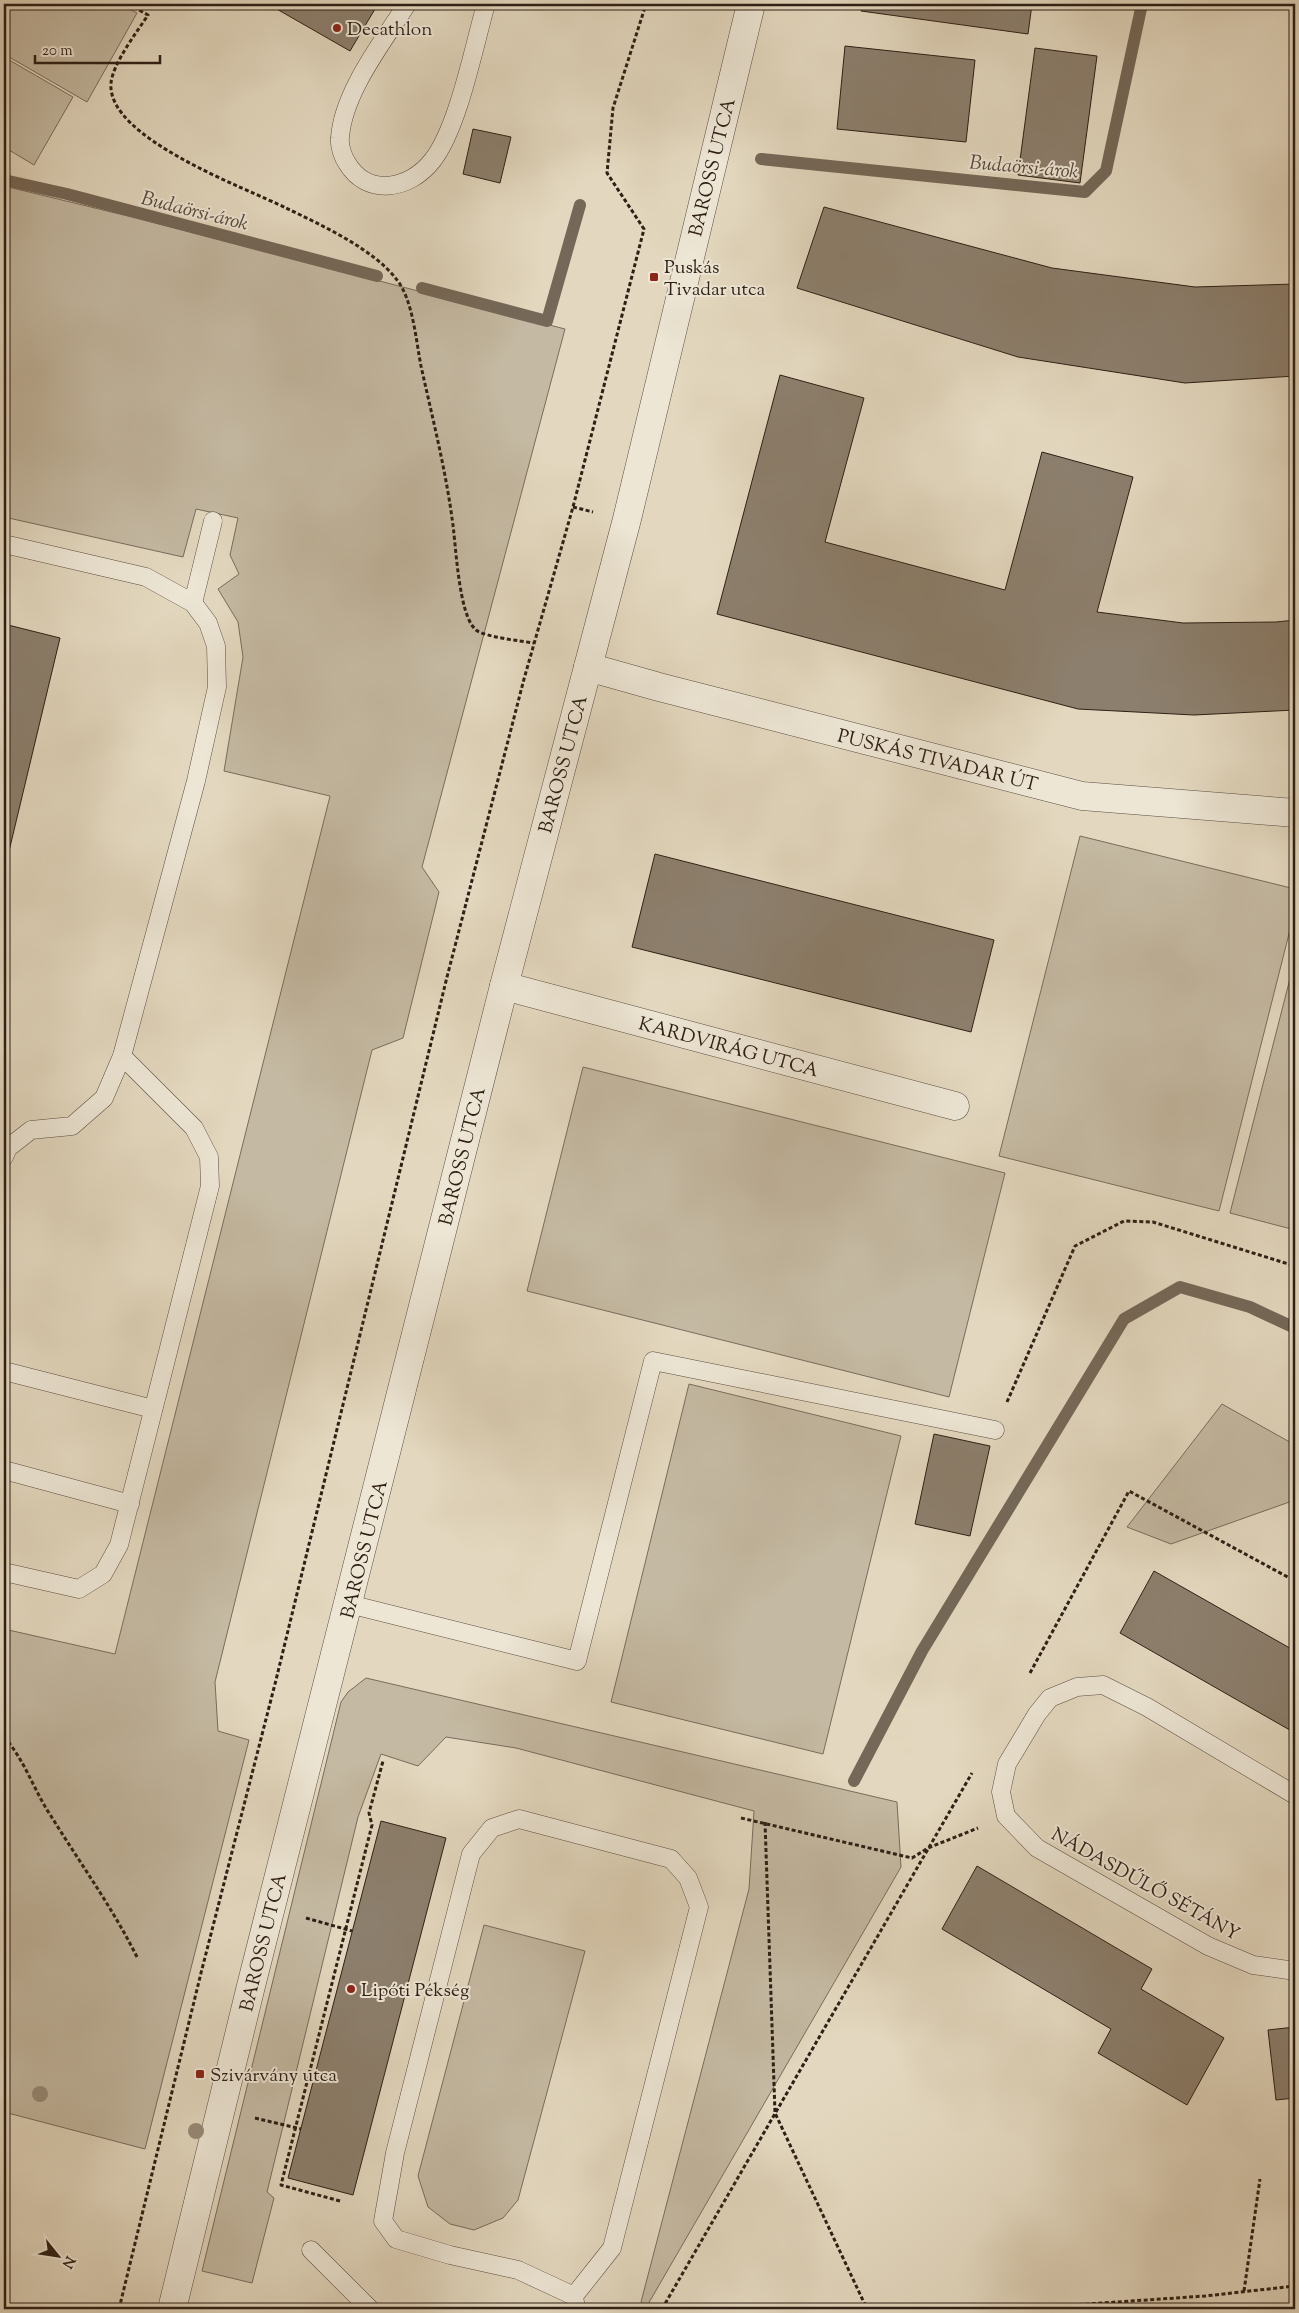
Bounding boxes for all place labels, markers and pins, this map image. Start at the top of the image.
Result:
place label: Decathlon [347,17,432,44]
marker: Decathlon [331,22,343,34]
place label: Puskás Tivadar utca [664,255,766,304]
marker: Puskás Tivadar utca [648,271,660,283]
place label: Lipóti Pékség [361,1978,469,2005]
marker: Lipóti Pékség [345,1983,357,1995]
place label: Szivárvány utca [210,2063,337,2090]
marker: Szivárvány utca [194,2068,206,2080]

